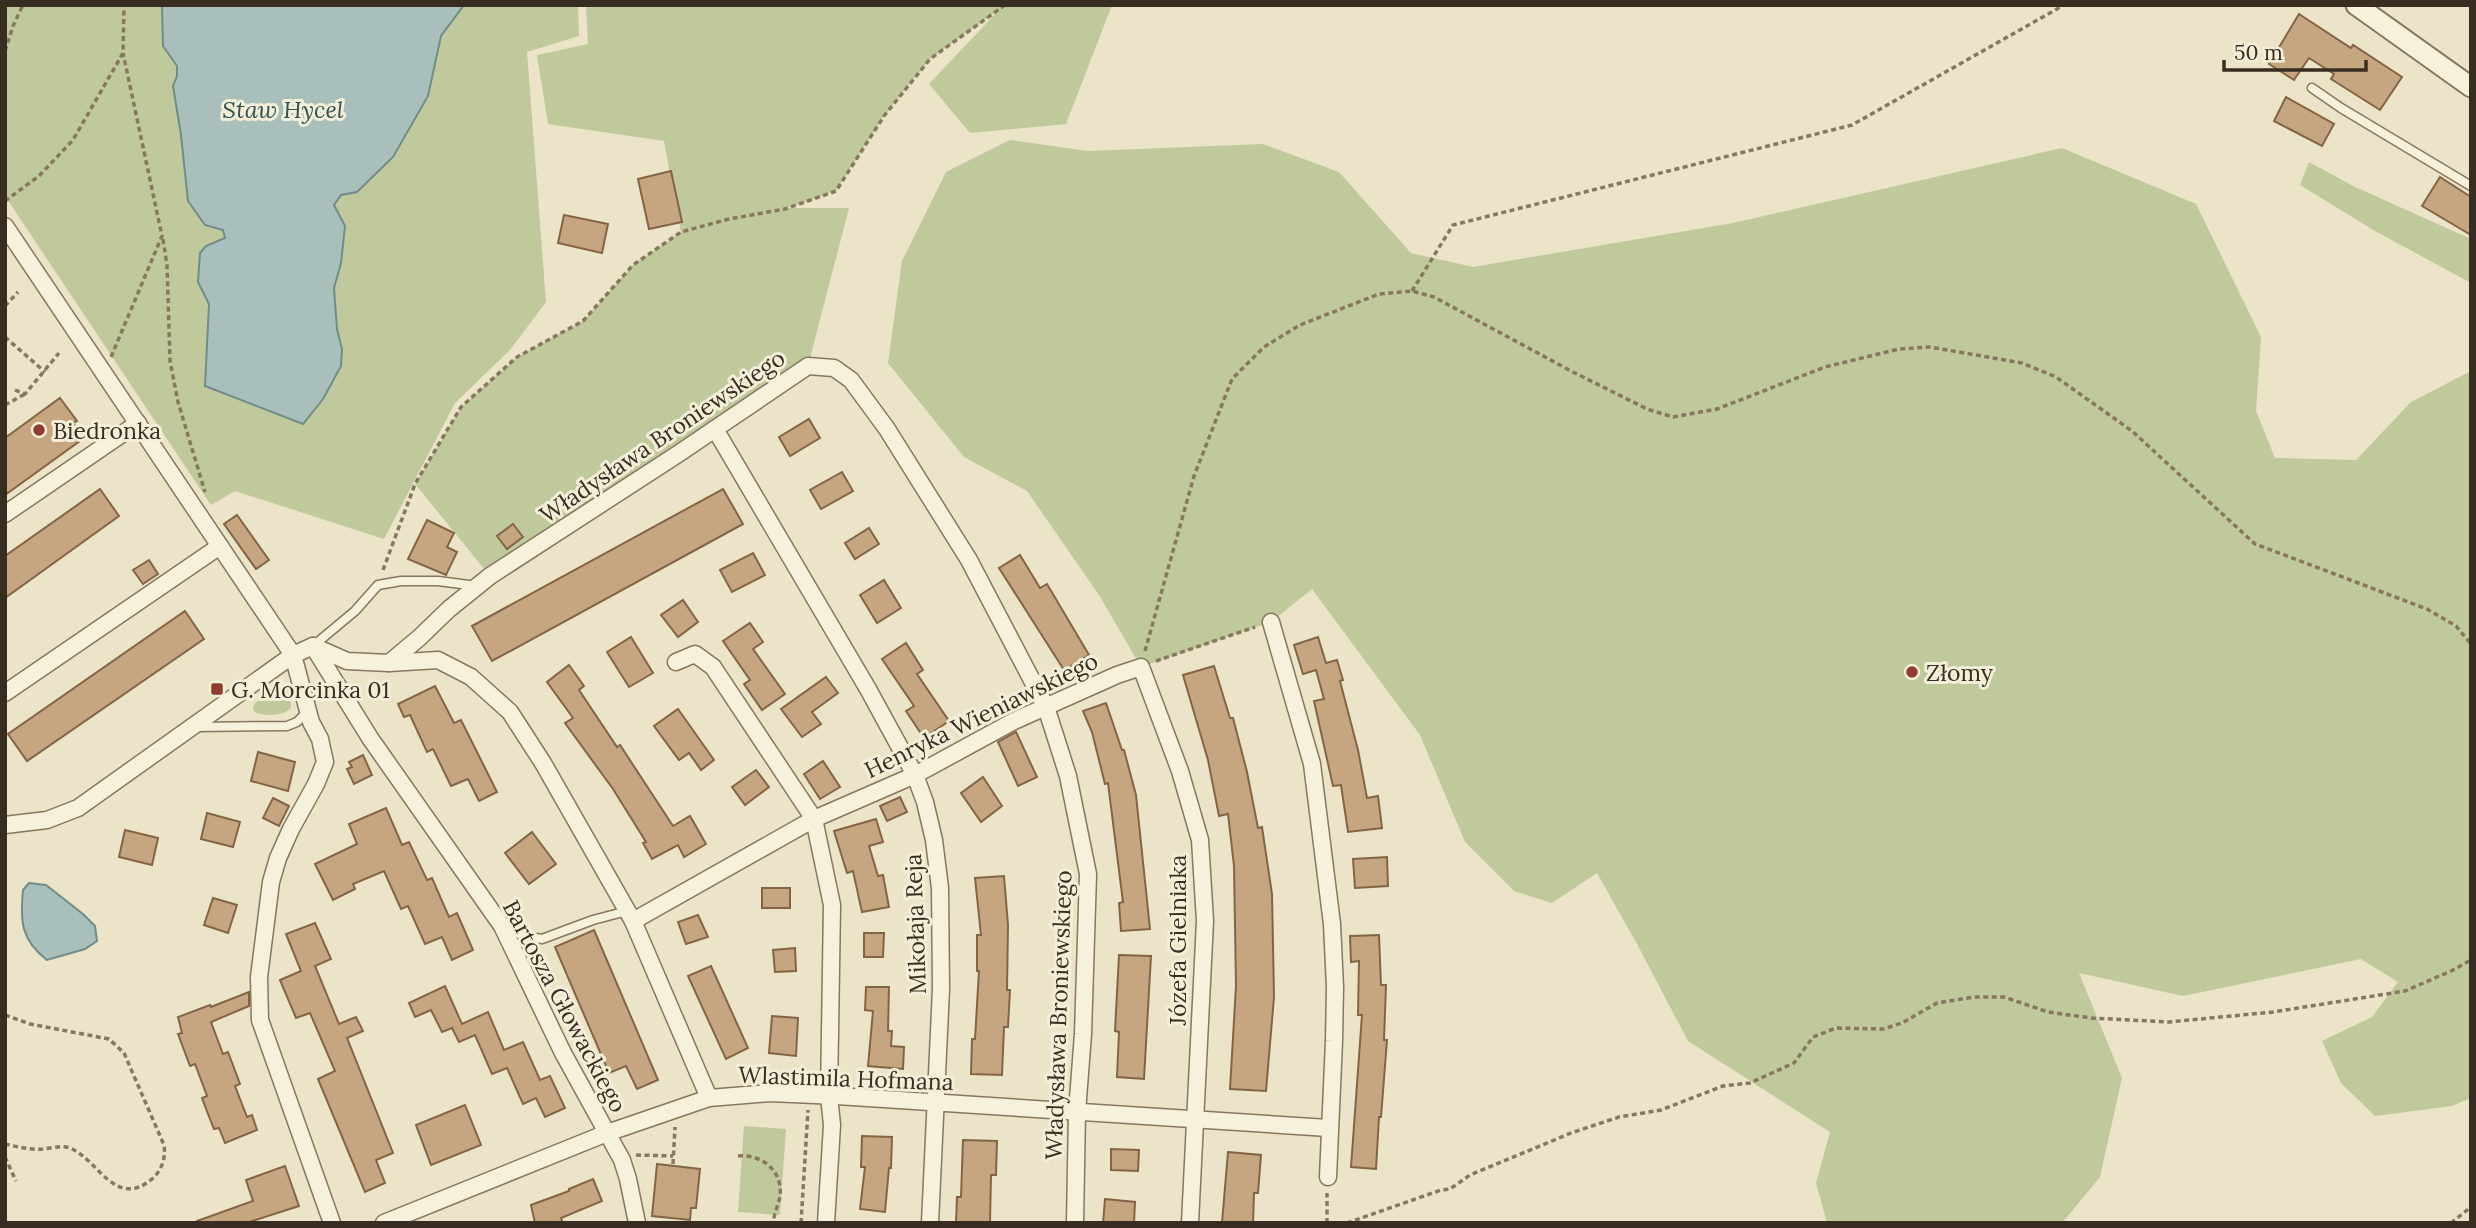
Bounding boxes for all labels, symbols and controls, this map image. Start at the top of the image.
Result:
scale bar [2224,28,2366,72]
text: 50 m [2234,39,2283,66]
water label: Staw Hycel [222,94,344,125]
street label: Władysława Broniewskiego [534,343,790,529]
place label: Biedronka [53,416,161,445]
marker: Biedronka [31,422,47,438]
street label: Henryka Wieniawskiego [859,646,1103,784]
place label: Złomy [1926,658,1994,687]
marker: Złomy [1904,664,1920,680]
place label: G. Morcinka 01 [231,675,390,704]
marker: G. Morcinka 01 [209,681,225,697]
street label: Mikołaja Reja [898,853,932,995]
street label: Józefa Gielniaka [1163,854,1192,1026]
street label: Władysława Broniewskiego [1038,870,1078,1160]
street label: Bartosza Głowackiego [497,895,633,1117]
street label: Wlastimila Hofmana [738,1060,954,1096]

